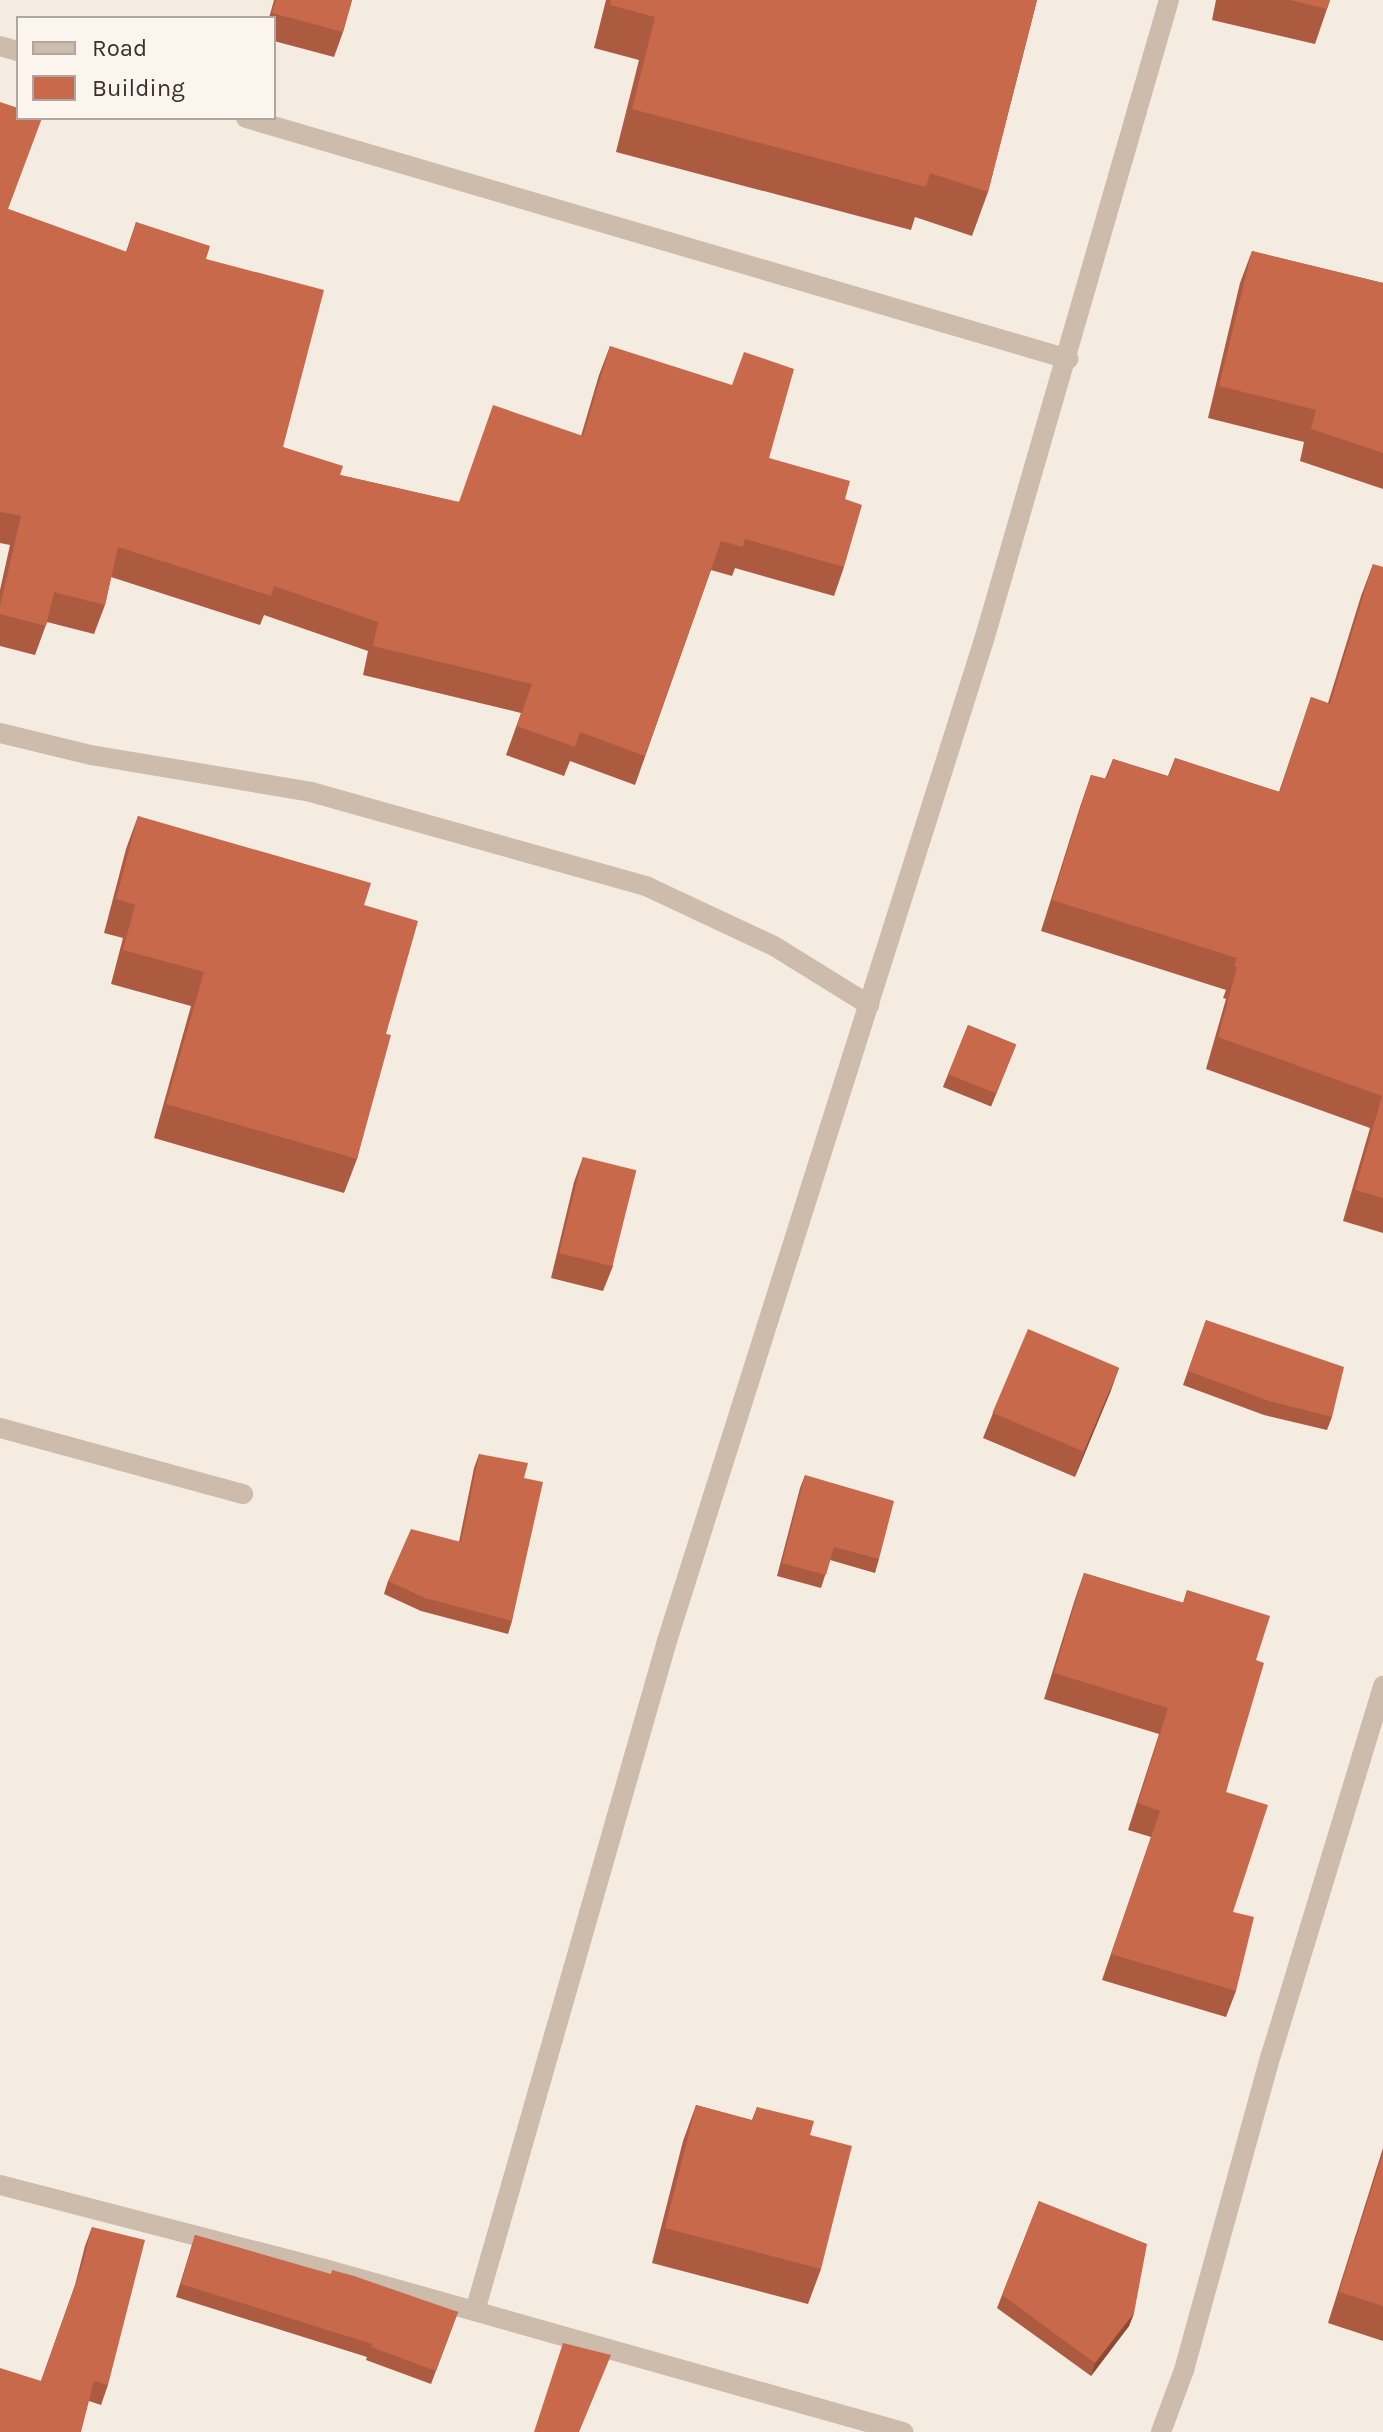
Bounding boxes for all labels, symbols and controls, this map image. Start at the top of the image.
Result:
legend [16,16,276,120]
text: Road [92,34,147,62]
text: Building [92,74,185,102]

